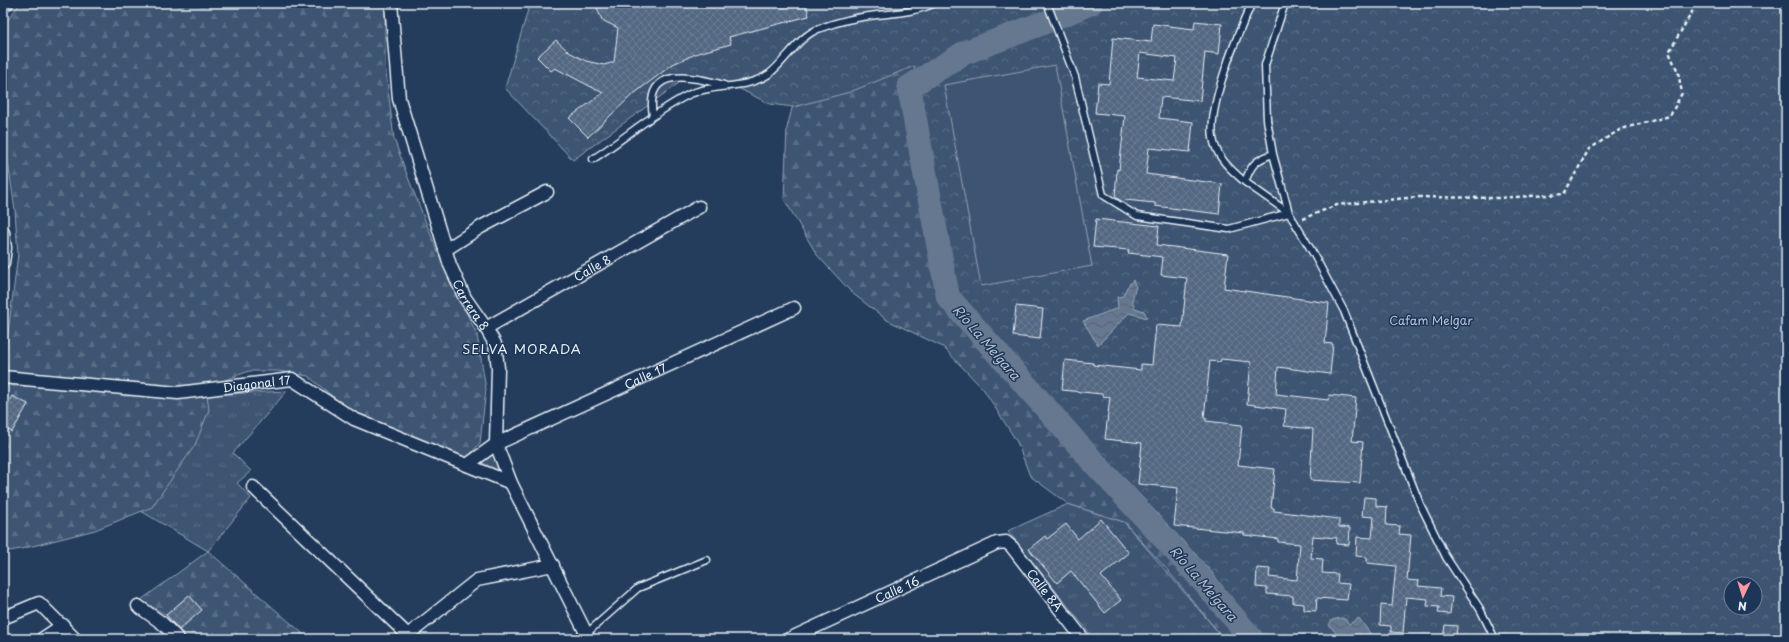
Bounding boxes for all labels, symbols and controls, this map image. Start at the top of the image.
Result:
street label: Calle 8 [570,250,614,285]
street label: Carrera 8 [449,276,494,334]
water label: Río La Melgara [949,300,1026,384]
park label: Cafam Melgar [1389,311,1473,329]
district label: SELVA MORADA [462,339,582,358]
street label: Calle 17 [621,358,670,393]
street label: Diagonal 17 [222,370,292,396]
water label: Río La Melgara [1166,541,1243,625]
street label: Calle 8A [1023,565,1067,615]
street label: Calle 16 [872,571,922,607]
north arrow [1723,576,1763,616]
text: N [1737,598,1747,615]

